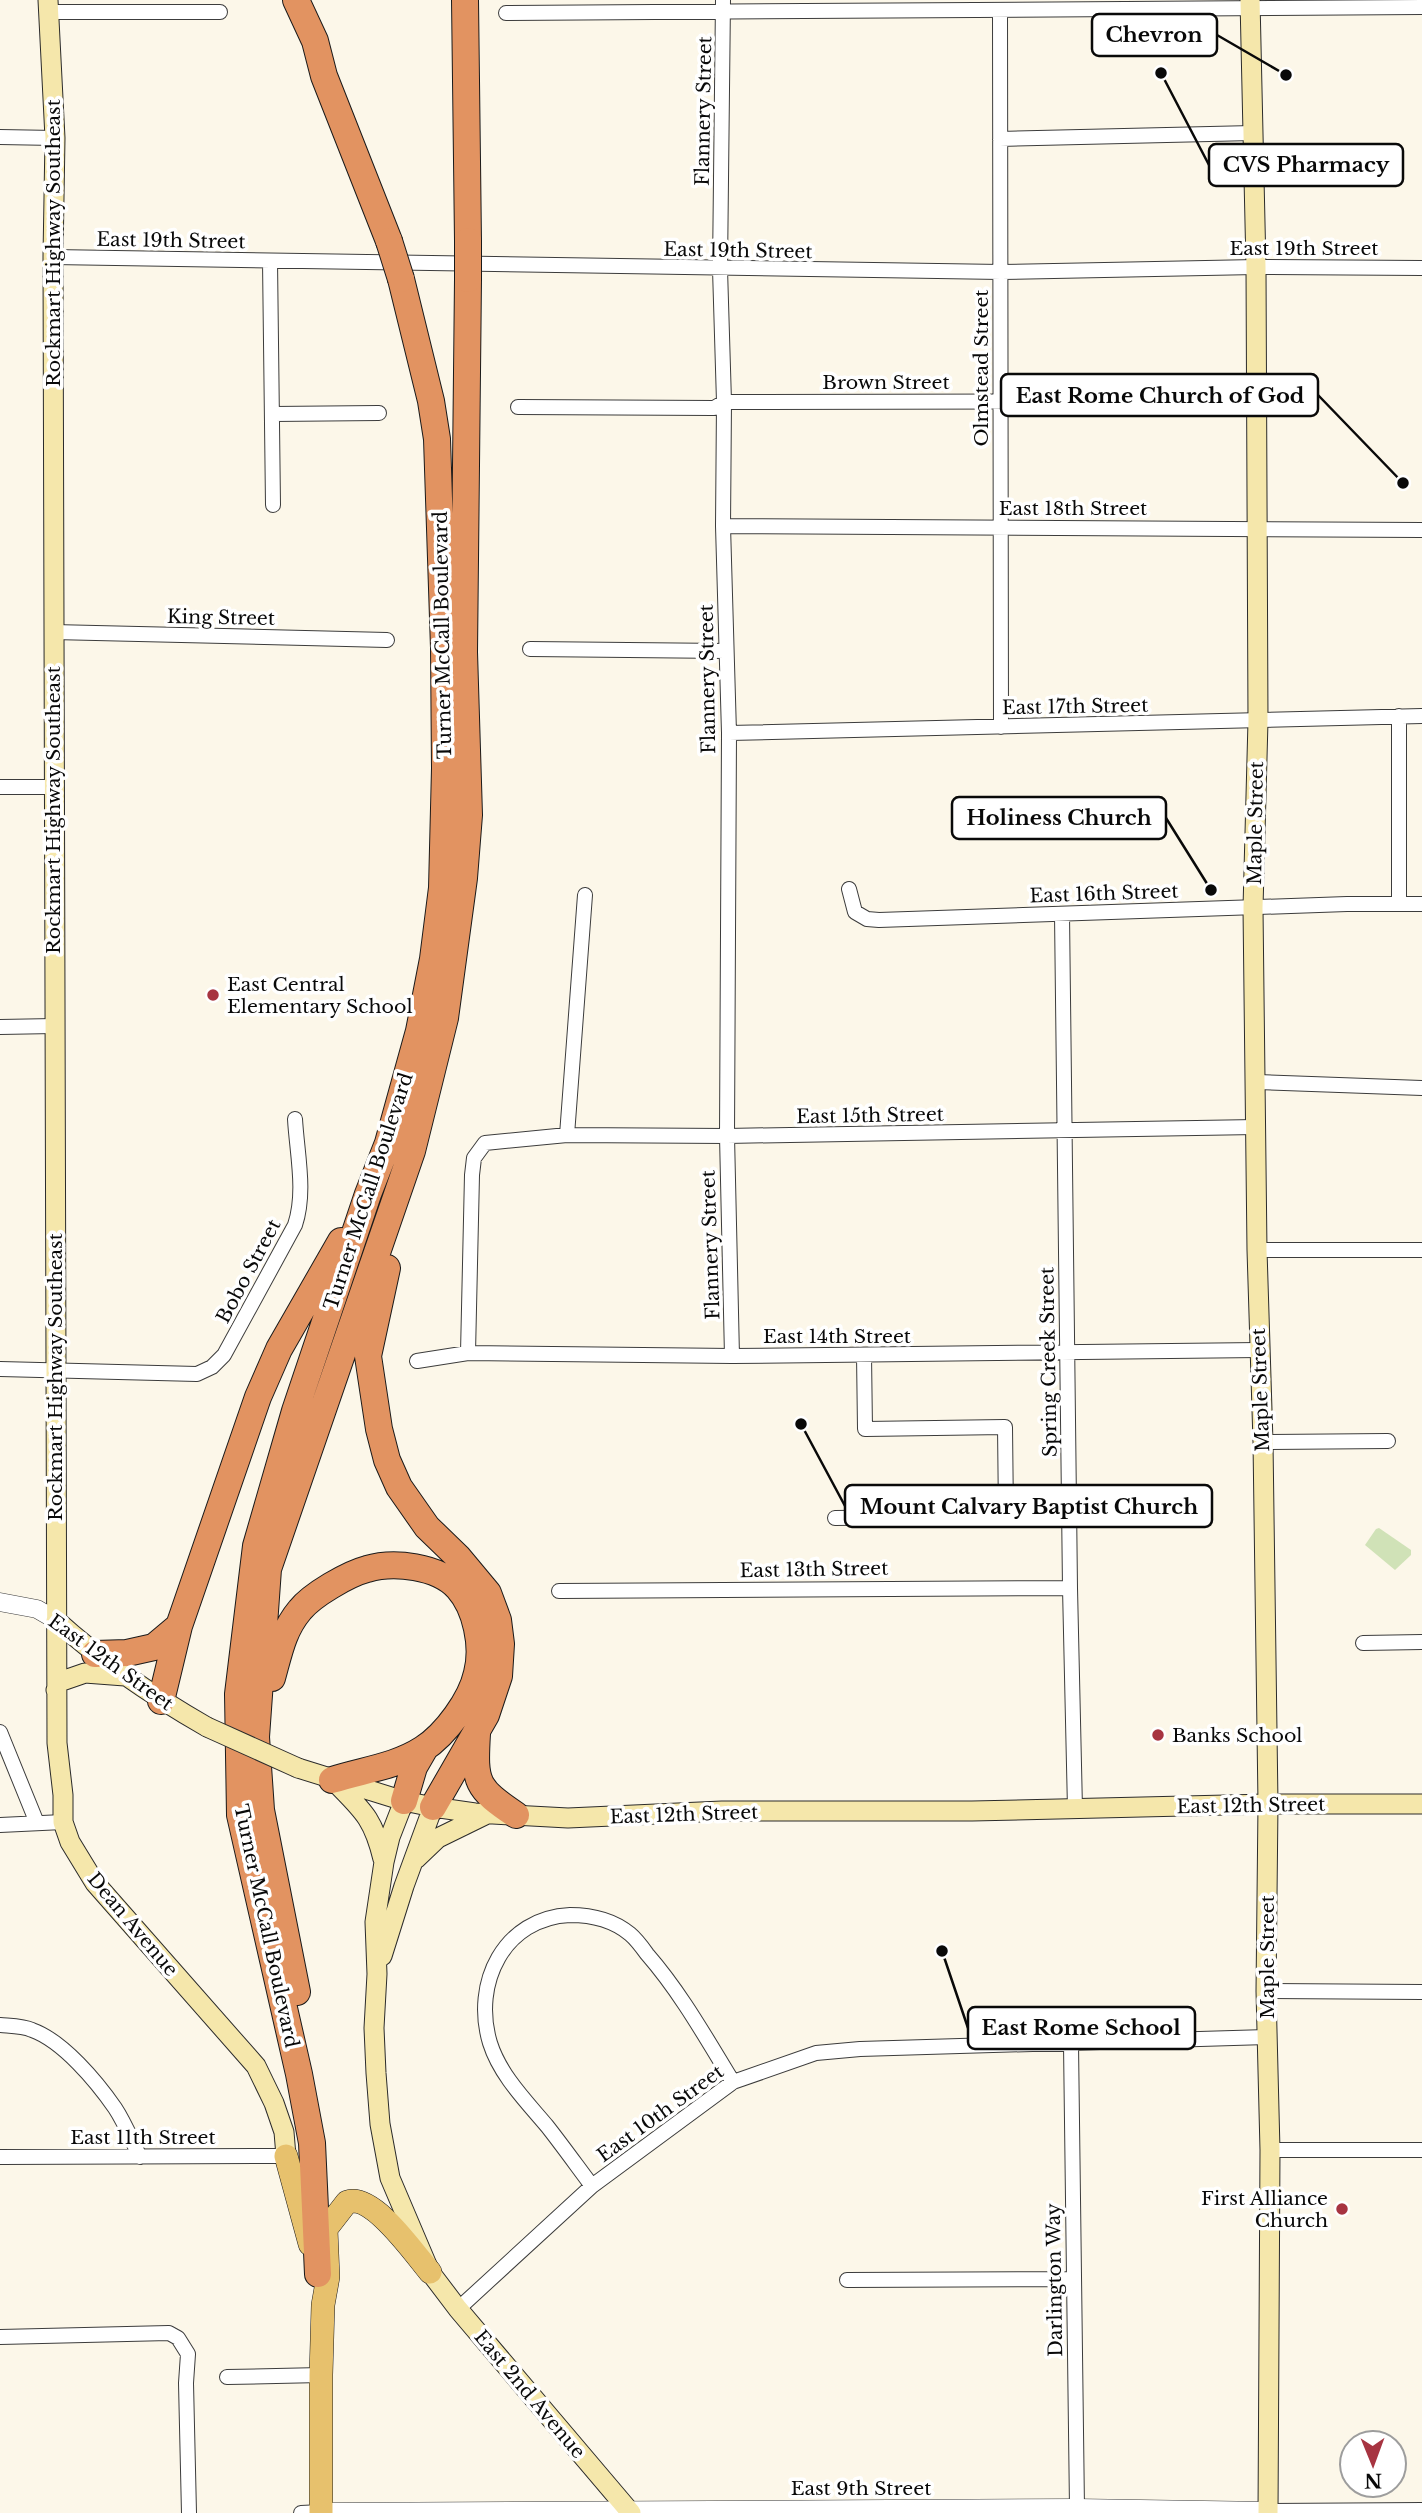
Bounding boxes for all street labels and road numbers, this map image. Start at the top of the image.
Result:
street label: Flannery Street [691,35,716,186]
street label: Rockmart Highway Southeast [42,98,65,387]
street label: East 19th Street [96,228,247,253]
street label: East 19th Street [1229,237,1379,260]
street label: East 19th Street [663,238,814,263]
street label: Olmstead Street [970,289,993,446]
street label: Brown Street [822,371,950,394]
street label: East 18th Street [999,497,1148,520]
street label: Turner McCall Boulevard [429,511,456,759]
street label: Flannery Street [695,603,720,754]
street label: King Street [167,605,276,630]
street label: Rockmart Highway Southeast [42,665,65,954]
street label: East 17th Street [1002,694,1149,719]
street label: Maple Street [1243,760,1268,885]
street label: East 16th Street [1029,879,1180,908]
street label: Turner McCall Boulevard [319,1069,418,1313]
street label: East 15th Street [796,1103,945,1128]
street label: Flannery Street [696,1169,725,1320]
street label: Bobo Street [211,1215,286,1327]
street label: Rockmart Highway Southeast [44,1232,67,1521]
street label: Spring Creek Street [1035,1266,1062,1457]
street label: East 14th Street [763,1325,912,1348]
street label: Maple Street [1247,1327,1274,1452]
street label: East 13th Street [740,1557,889,1582]
street label: East 12th Street [44,1609,178,1716]
street label: East 12th Street [1177,1793,1326,1818]
street label: East 12th Street [609,1800,759,1829]
street label: Turner McCall Boulevard [229,1802,304,2050]
street label: Dean Avenue [83,1868,183,1981]
street label: Maple Street [1256,1894,1279,2019]
street label: East 10th Street [593,2059,729,2167]
street label: East 11th Street [70,2126,217,2149]
street label: Darlington Way [1042,2203,1067,2357]
street label: East 2nd Avenue [469,2326,590,2463]
street label: East 9th Street [791,2477,932,2500]

